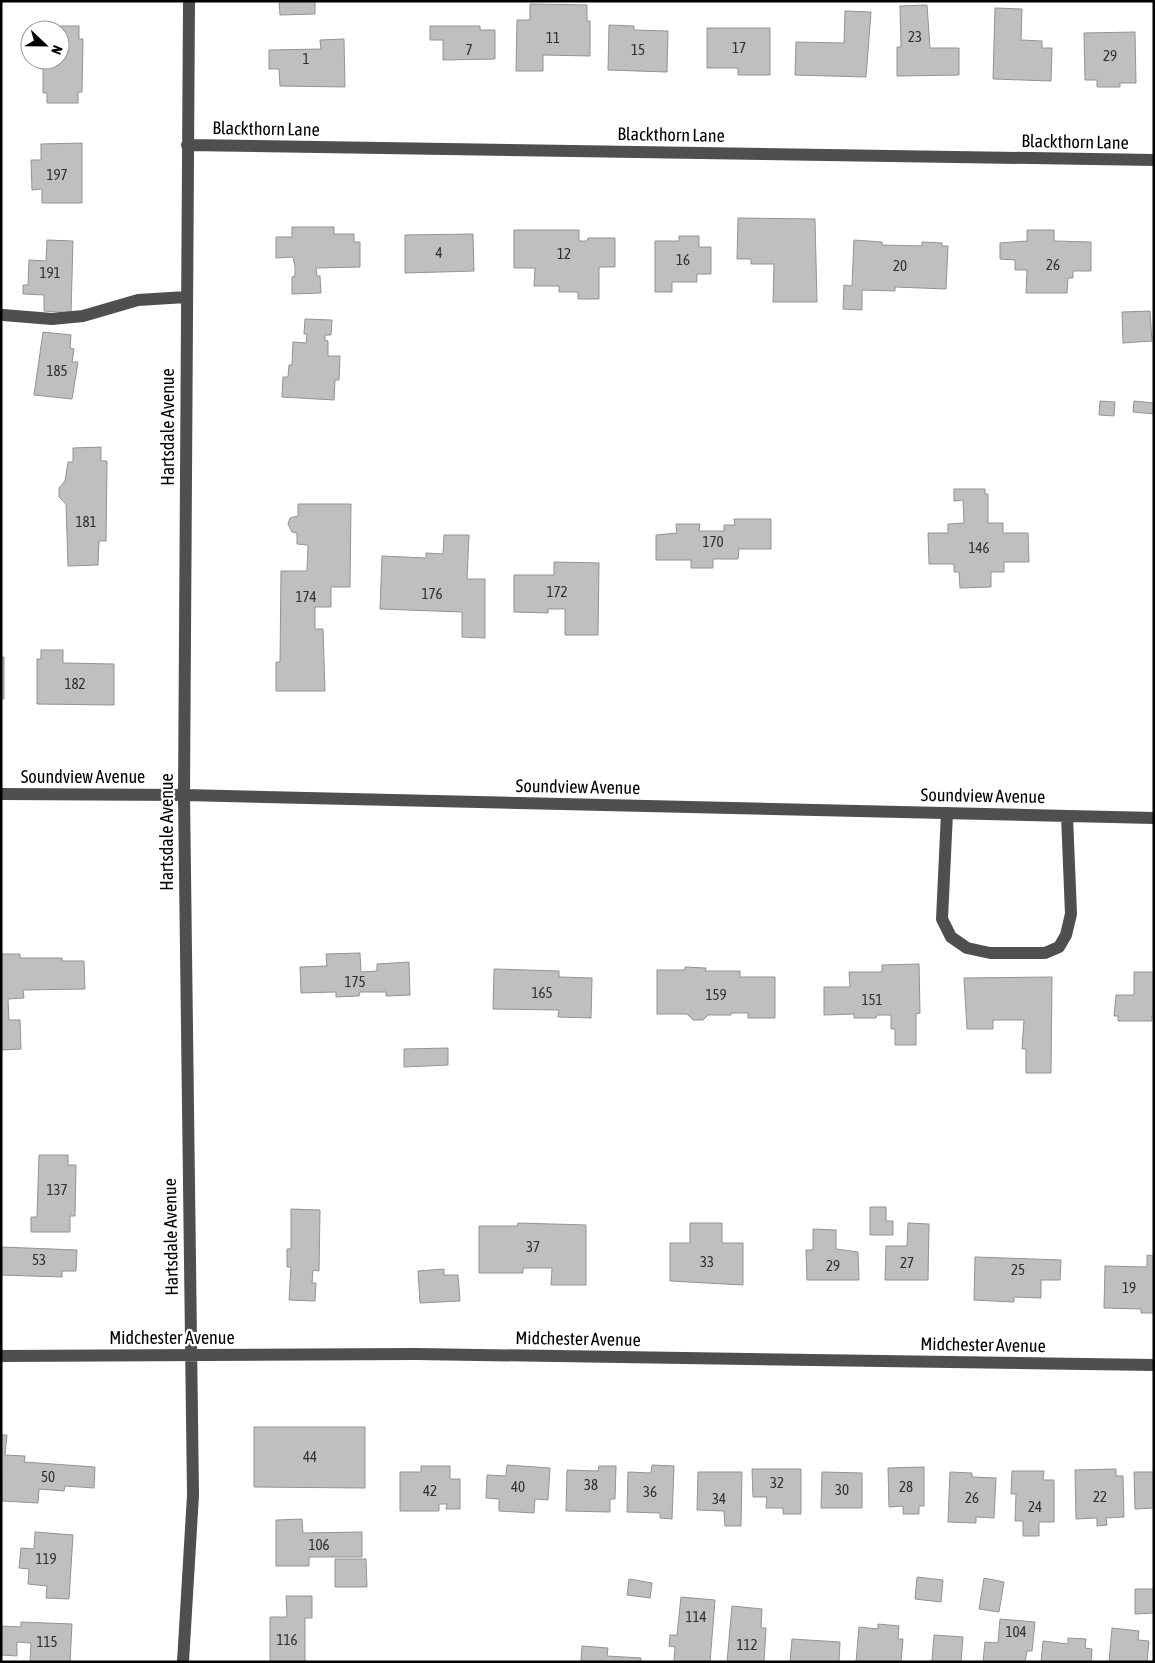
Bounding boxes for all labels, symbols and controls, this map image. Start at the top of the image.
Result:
north arrow [20,20,70,70]
house number: 23 [908,28,922,45]
house number: 11 [546,29,560,46]
house number: 17 [732,39,746,56]
house number: 7 [465,41,473,58]
house number: 15 [631,41,645,58]
text: N [48,43,66,57]
house number: 29 [1103,47,1117,64]
house number: 1 [302,50,310,67]
street label: Blackthorn Lane [212,117,320,140]
street label: Blackthorn Lane [617,123,725,146]
street label: Blackthorn Lane [1021,130,1129,153]
house number: 197 [46,166,68,183]
house number: 4 [435,244,443,261]
house number: 12 [557,245,571,262]
house number: 16 [676,251,690,268]
house number: 26 [1046,256,1060,273]
house number: 20 [893,257,907,274]
house number: 191 [39,264,61,281]
house number: 185 [46,362,68,379]
street label: Hartsdale Avenue [157,368,178,486]
house number: 181 [75,513,97,530]
house number: 170 [702,533,724,550]
house number: 146 [968,539,990,556]
house number: 172 [546,583,568,600]
house number: 176 [421,585,443,602]
house number: 174 [295,588,317,605]
house number: 182 [64,675,86,692]
street label: Soundview Avenue [21,766,145,787]
street label: Hartsdale Avenue [156,773,177,891]
street label: Soundview Avenue [516,775,640,798]
street label: Soundview Avenue [921,784,1045,807]
house number: 175 [344,973,366,990]
house number: 165 [531,984,553,1001]
house number: 159 [705,986,727,1003]
house number: 151 [861,991,883,1008]
street label: Hartsdale Avenue [159,1178,182,1296]
house number: 137 [46,1181,68,1198]
house number: 37 [526,1238,540,1255]
house number: 53 [32,1251,46,1268]
house number: 33 [700,1253,714,1270]
house number: 27 [900,1254,914,1271]
house number: 29 [826,1257,840,1274]
house number: 25 [1011,1261,1025,1278]
house number: 19 [1122,1279,1136,1296]
street label: Midchester Avenue [109,1327,235,1348]
street label: Midchester Avenue [515,1327,641,1350]
street label: Midchester Avenue [920,1333,1046,1356]
house number: 44 [303,1448,317,1465]
house number: 50 [41,1468,55,1485]
house number: 32 [770,1474,784,1491]
house number: 38 [584,1476,598,1493]
house number: 40 [511,1478,525,1495]
house number: 28 [899,1478,913,1495]
house number: 30 [835,1481,849,1498]
house number: 42 [423,1482,437,1499]
house number: 36 [643,1483,657,1500]
house number: 22 [1093,1488,1107,1505]
house number: 26 [965,1489,979,1506]
house number: 34 [712,1490,726,1507]
house number: 24 [1028,1498,1042,1515]
house number: 106 [308,1536,330,1553]
house number: 119 [35,1550,57,1567]
house number: 114 [685,1608,707,1625]
house number: 104 [1005,1623,1027,1640]
house number: 116 [276,1631,298,1648]
house number: 115 [36,1633,58,1650]
house number: 112 [736,1636,758,1653]

